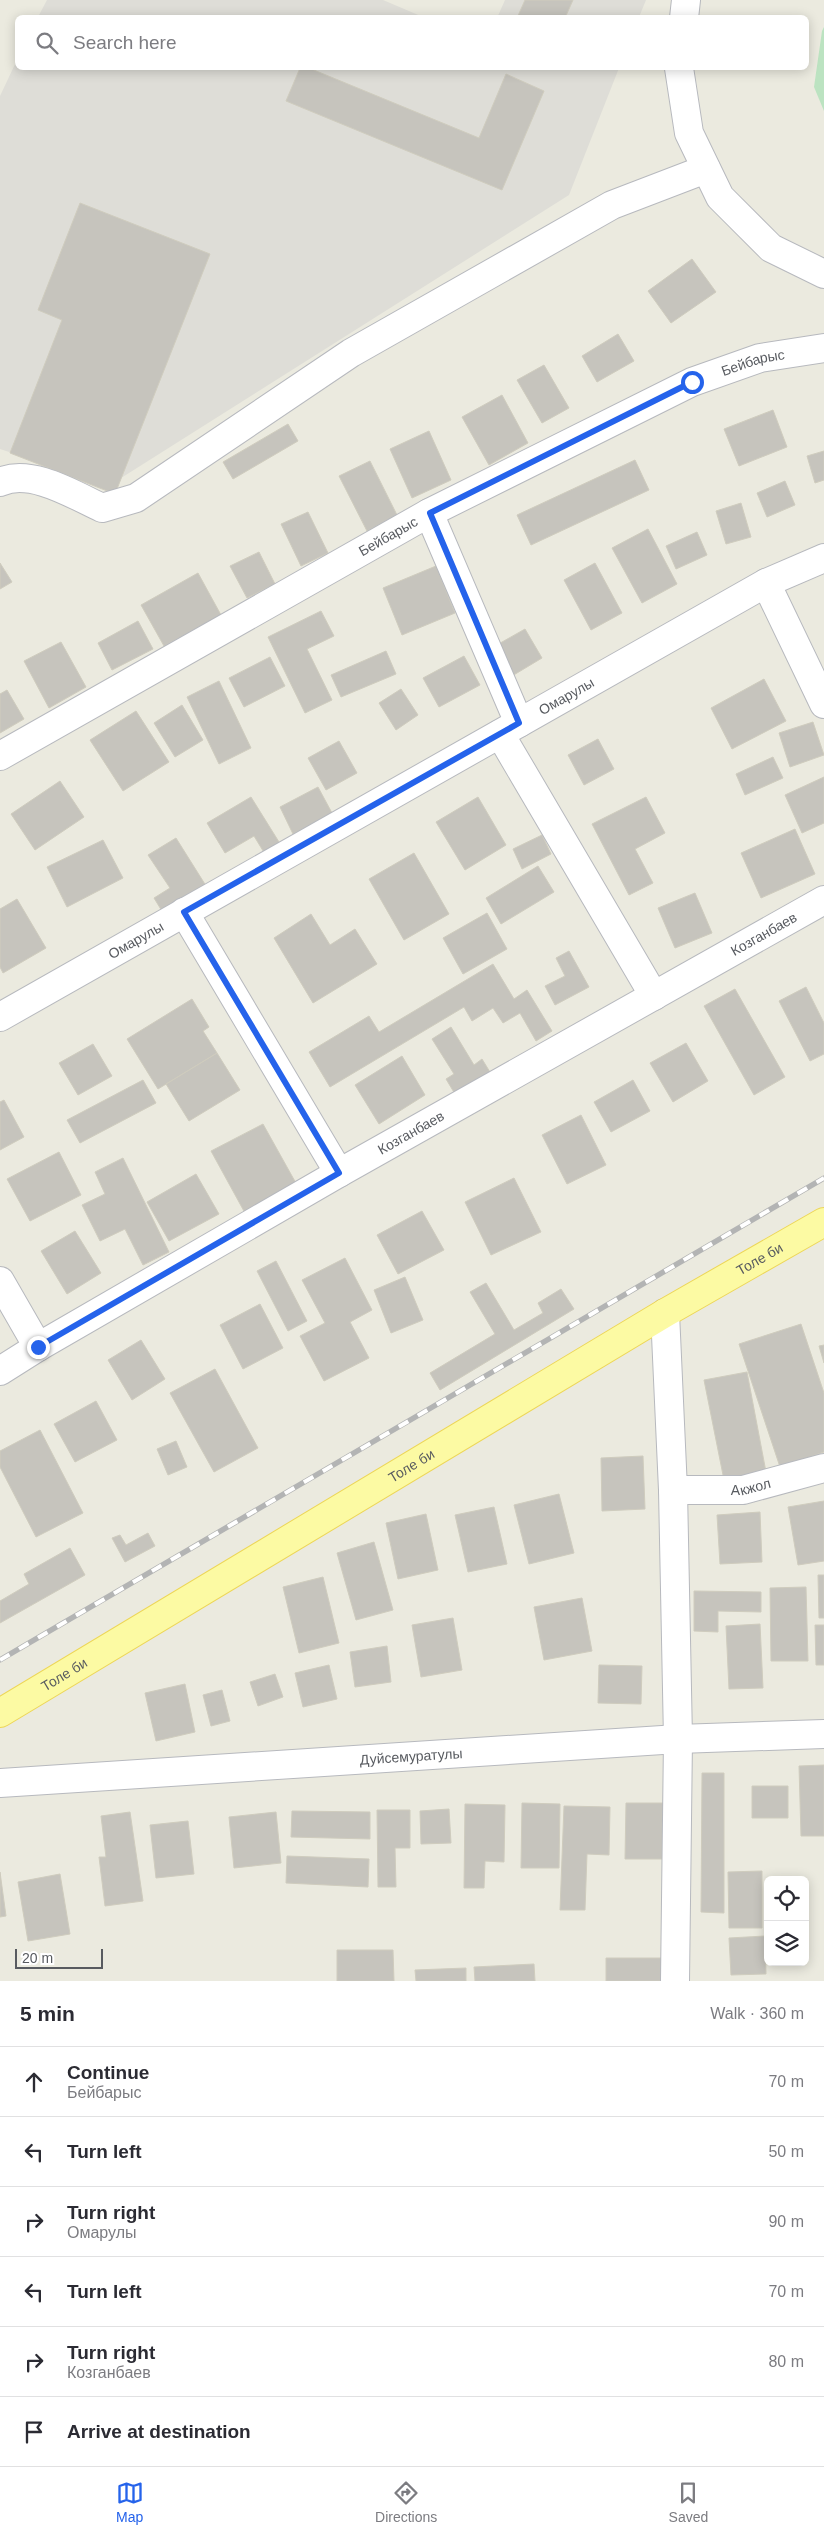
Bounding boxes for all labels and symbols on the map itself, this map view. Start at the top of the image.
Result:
street label: Бейбарыс [719,346,786,379]
route start [681,371,704,394]
street label: Бейбарыс [356,513,420,559]
street label: Омарулы [536,674,597,718]
street label: Козганбаев [728,909,800,959]
street label: Омарулы [105,918,166,962]
street label: Козганбаев [375,1108,447,1158]
street label: Толе би [734,1239,786,1278]
route end [27,1336,50,1359]
street label: Толе би [385,1446,437,1486]
street label: Акжол [731,1475,772,1498]
street label: Толе би [38,1654,90,1694]
street label: Дуйсемуратулы [359,1745,463,1768]
scale bar [15,1946,102,1969]

